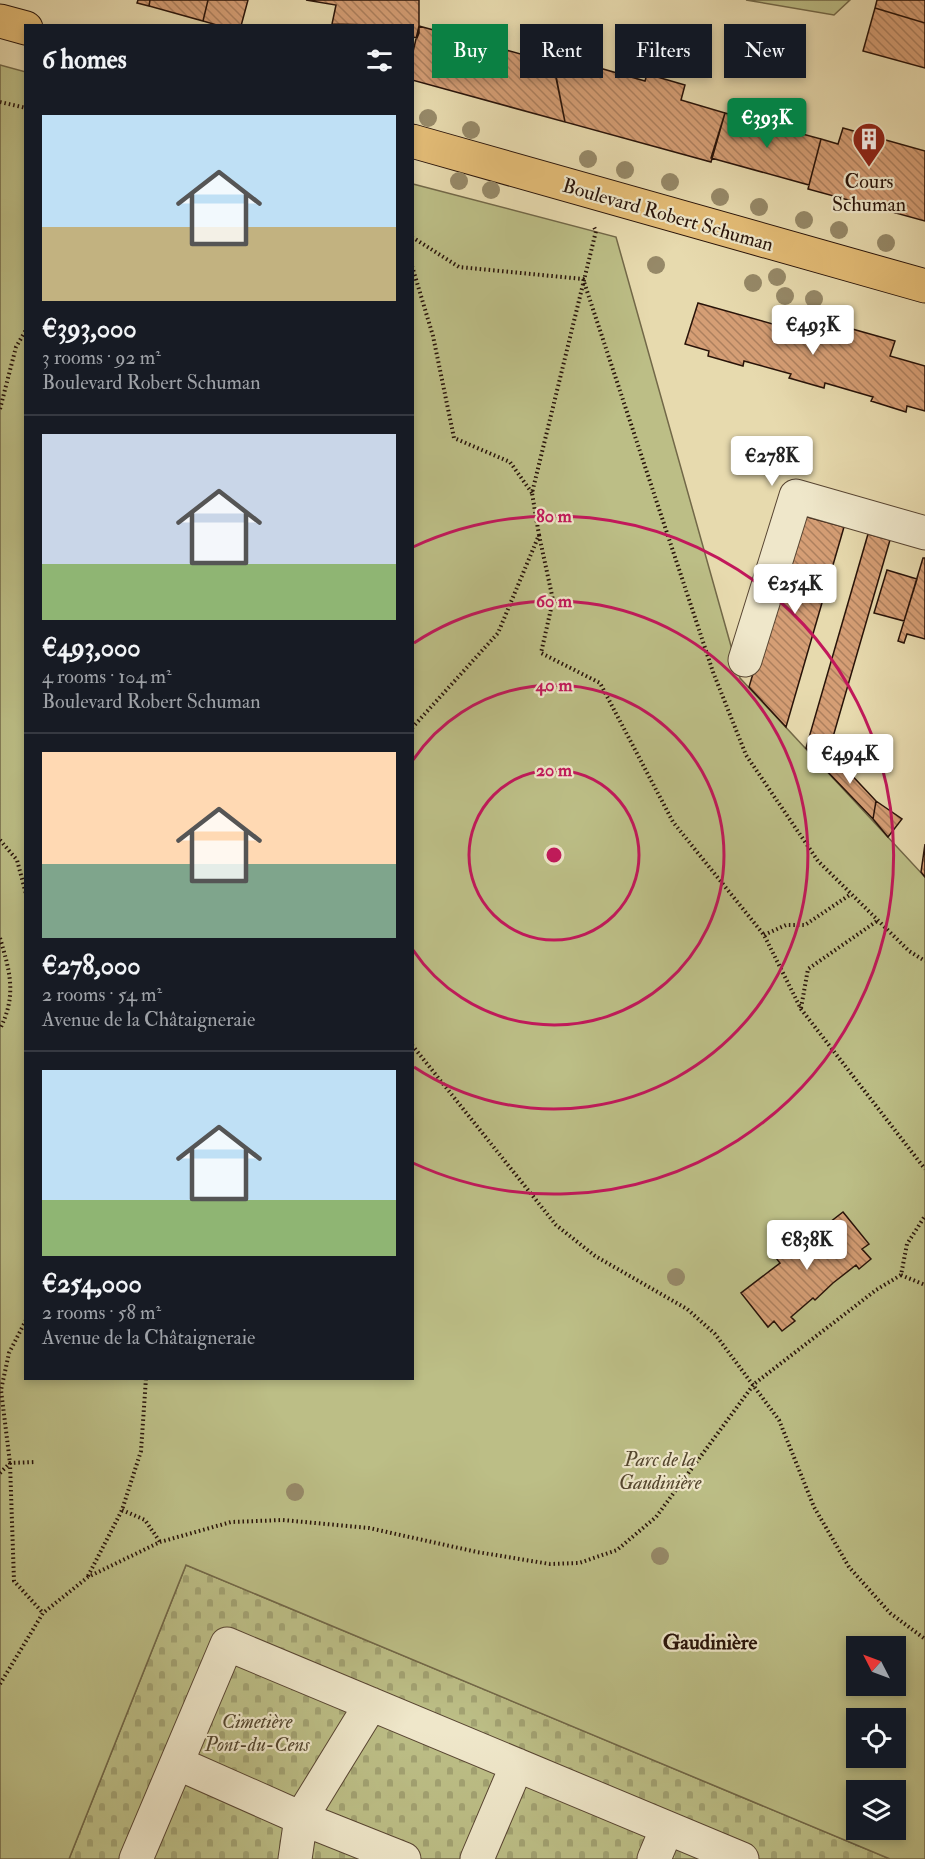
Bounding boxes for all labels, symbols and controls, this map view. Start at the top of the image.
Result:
chip: Buy [432,24,508,78]
chip: Rent [520,24,603,78]
chip: Filters [615,24,712,78]
chip: New [724,24,806,78]
text: 6 homes [42,44,127,76]
icon: filters [363,44,396,77]
pin: €393K [725,98,809,149]
text: €393K [741,105,793,130]
building icon: Cours Schuman [851,121,887,168]
icon: home [165,154,273,262]
place label: Cours Schuman [832,169,906,217]
street label: Boulevard Robert Schuman [559,173,777,257]
pin: €493K [771,305,855,356]
text: €493K [786,312,840,337]
text: €393,000 [42,313,137,345]
text: 3 rooms · 92 m² [42,345,161,370]
text: Boulevard Robert Schuman [42,370,261,395]
pin: €278K [730,436,814,487]
text: €278K [745,443,799,468]
icon: home [165,473,273,581]
text: 80 m [536,505,573,528]
pin: €254K [753,564,837,615]
text: €254K [768,571,822,596]
text: 60 m [536,590,573,613]
text: €493,000 [42,632,141,664]
text: 4 rooms · 104 m² [42,664,172,689]
text: 40 m [535,674,573,697]
text: Boulevard Robert Schuman [42,689,261,714]
pin: €494K [808,734,892,785]
text: €494K [821,741,879,766]
text: 20 m [536,759,573,782]
icon: home [165,791,273,899]
centre of rings [544,845,564,865]
text: €278,000 [42,950,141,982]
text: 2 rooms · 54 m² [42,982,162,1007]
text: Avenue de la Châtaigneraie [42,1007,255,1032]
icon: home [165,1109,273,1217]
pin: €838K [765,1220,849,1271]
text: €838K [781,1227,833,1252]
text: €254,000 [42,1268,142,1300]
text: 2 rooms · 58 m² [42,1300,161,1325]
text: Avenue de la Châtaigneraie [42,1325,255,1350]
park label: Parc de la Gaudinière [619,1447,702,1495]
district label: Gaudinière [663,1629,758,1656]
north arrow [846,1636,906,1696]
map controls [846,1636,906,1840]
button: locate [846,1708,906,1768]
park label: Cimetière Pont-du-Cens [204,1709,310,1757]
button: layers [846,1780,906,1840]

